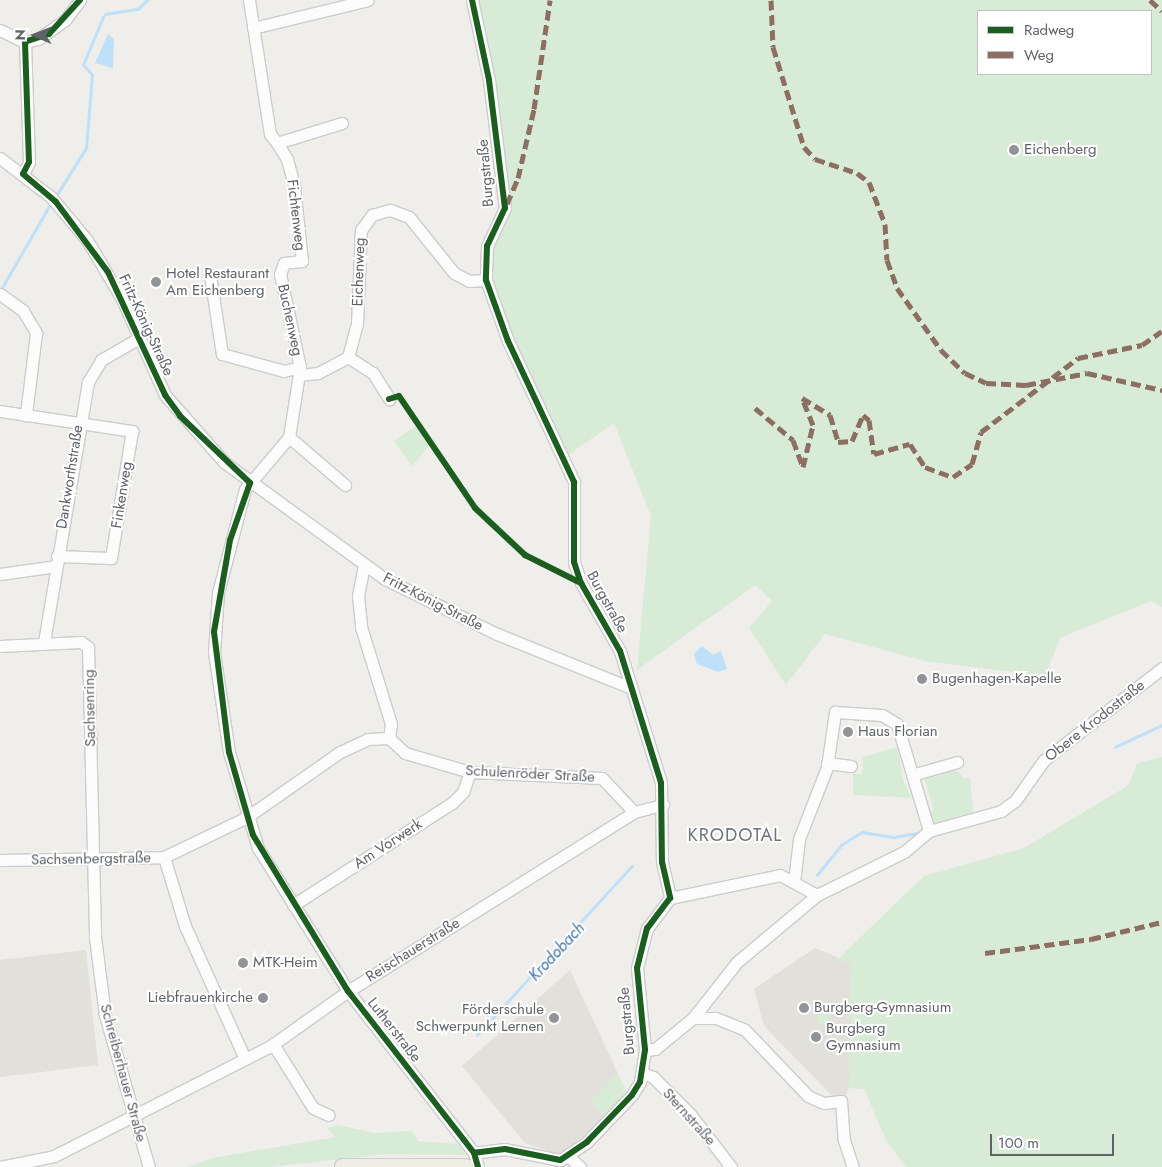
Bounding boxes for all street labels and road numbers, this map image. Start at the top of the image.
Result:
street label: Burgstraße [474,138,498,208]
street label: Fichtenweg [283,178,309,252]
street label: Eichenweg [349,237,369,307]
street label: Fritz-König-Straße [115,271,177,379]
street label: Buchenweg [274,282,306,358]
street label: Dankworthstraße [53,424,87,530]
street label: Finkenweg [108,460,136,530]
street label: Burgstraße [583,568,631,636]
street label: Fritz-König-Straße [380,569,486,635]
street label: Sachsenring [80,669,100,747]
street label: Obere Krodostraße [1041,676,1149,766]
street label: Schulenröder Straße [465,762,595,786]
street label: Am Vorwerk [350,815,426,873]
street label: Sachsenbergstraße [31,849,151,869]
street label: Reischauerstraße [363,914,463,986]
street label: Burgstraße [615,986,639,1056]
street label: Lutherstraße [363,994,425,1066]
street label: Schreiberhauer Straße [96,1002,150,1144]
street label: Sternstraße [659,1085,719,1149]

